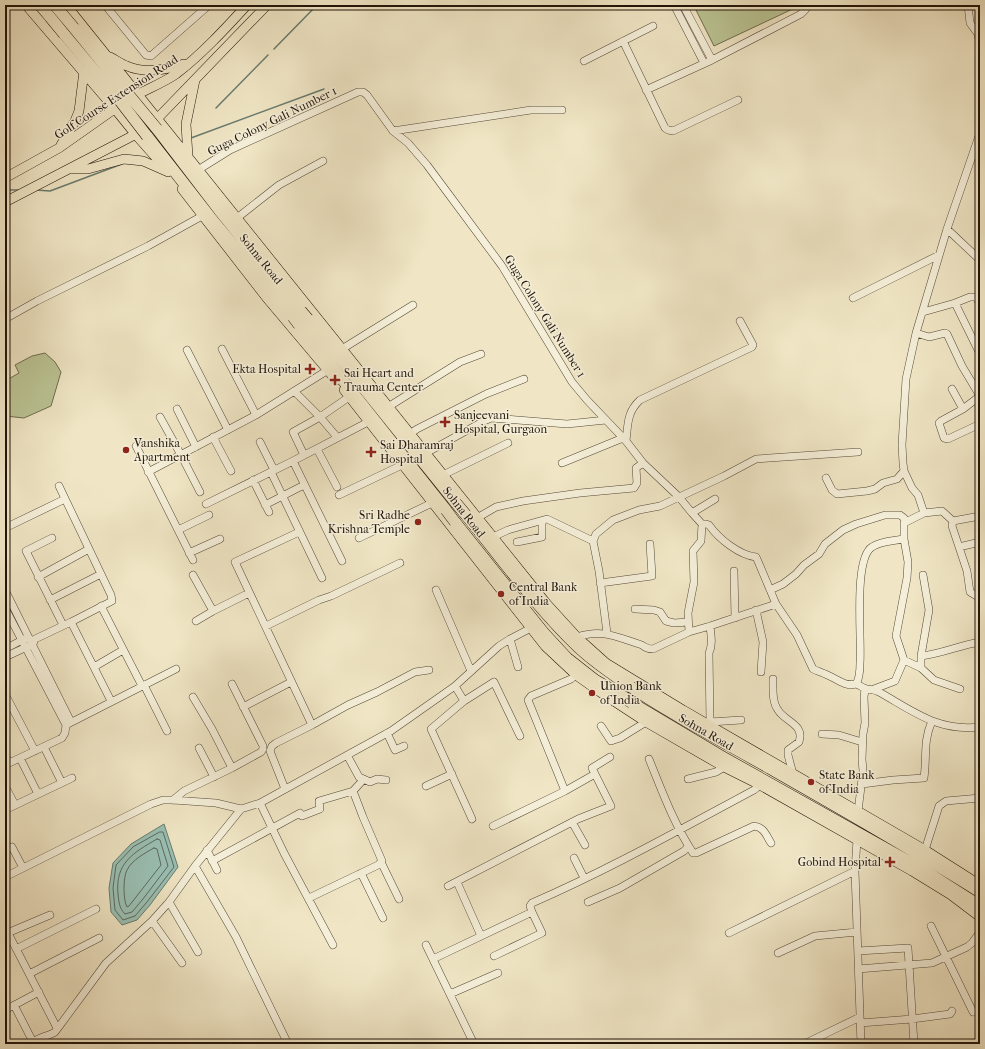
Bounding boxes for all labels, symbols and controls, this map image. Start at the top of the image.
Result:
street label: Golf Course Extension Road [52,52,181,142]
street label: Guga Colony Gali Number 1 [205,84,339,158]
street label: Sohna Road [236,231,286,287]
street label: Guga Colony Gali Number 1 [501,252,589,380]
place label: Ekta Hospital [232,362,302,376]
marker: Ekta Hospital [304,363,316,375]
place label: Sai Heart and Trauma Center [344,366,424,394]
marker: Sai Heart and Trauma Center [329,374,341,386]
place label: Sanjeevani Hospital, Gurgaon [454,408,547,436]
marker: Sanjeevani Hospital, Gurgaon [439,416,451,428]
place label: Vanshika Apartment [133,436,191,464]
place label: Sai Dharamraj Hospital [380,438,454,466]
marker: Vanshika Apartment [121,445,131,455]
marker: Sai Dharamraj Hospital [365,446,377,458]
street label: Sohna Road [440,484,488,541]
place label: Sri Radhe Krishna Temple [328,508,410,536]
marker: Sri Radhe Krishna Temple [413,517,423,527]
place label: Central Bank of India [509,580,578,608]
marker: Central Bank of India [496,589,506,599]
place label: Union Bank of India [600,679,663,707]
marker: Union Bank of India [587,688,597,698]
street label: Sohna Road [676,711,736,753]
place label: State Bank of India [819,768,875,796]
marker: State Bank of India [806,777,816,787]
place label: Gobind Hospital [798,855,882,869]
marker: Gobind Hospital [884,856,896,868]

